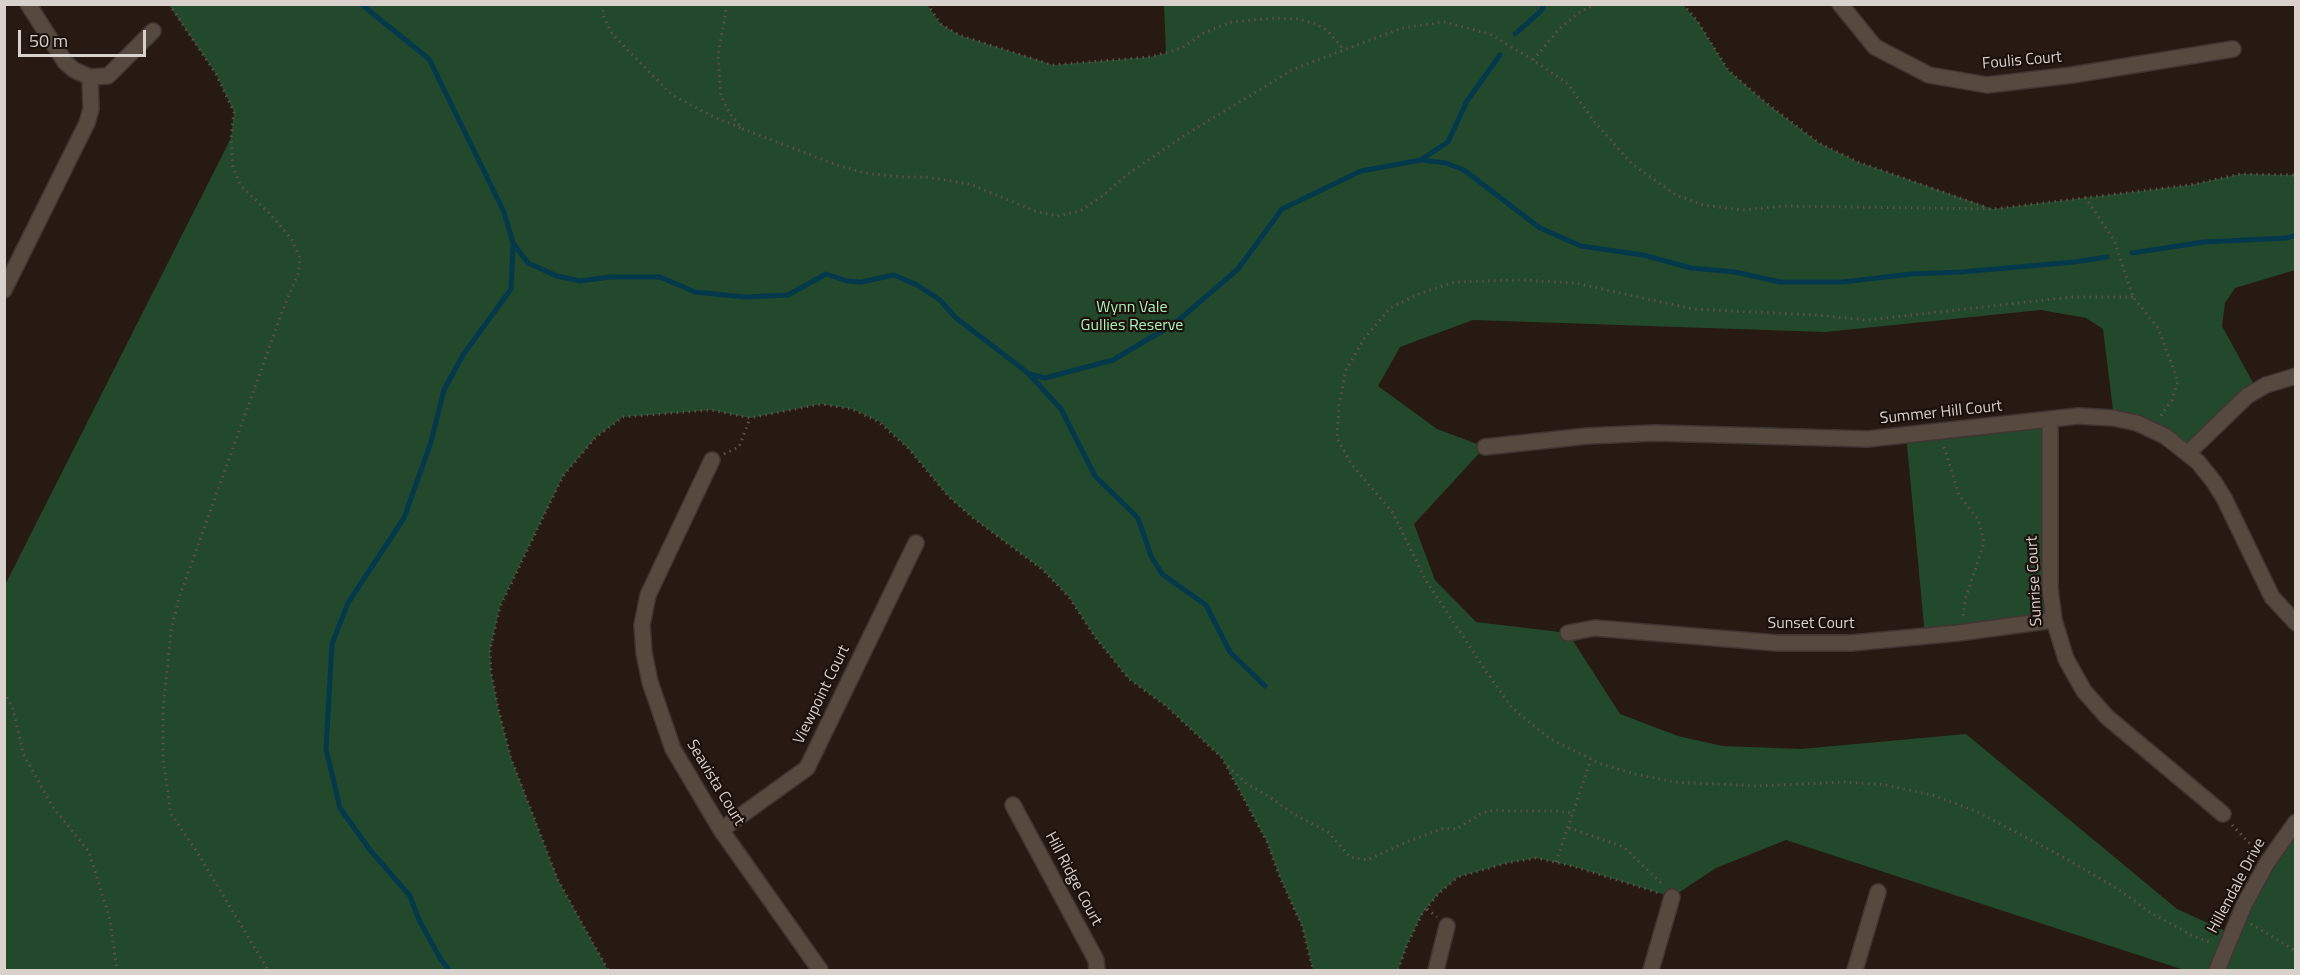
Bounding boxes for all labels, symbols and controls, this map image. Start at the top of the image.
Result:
scale bar [21,18,148,56]
text: 50 m [29,27,68,54]
street label: Foulis Court [1981,48,2063,74]
park label: Wynn Vale Gullies Reserve [1081,298,1183,336]
street label: Summer Hill Court [1879,397,2003,429]
street label: Sunrise Court [2023,535,2047,627]
street label: Sunset Court [1767,614,1855,634]
street label: Viewpoint Court [790,642,854,748]
street label: Seavista Court [682,736,748,830]
street label: Hill Ridge Court [1040,829,1106,929]
street label: Hillendale Drive [2204,835,2270,937]

